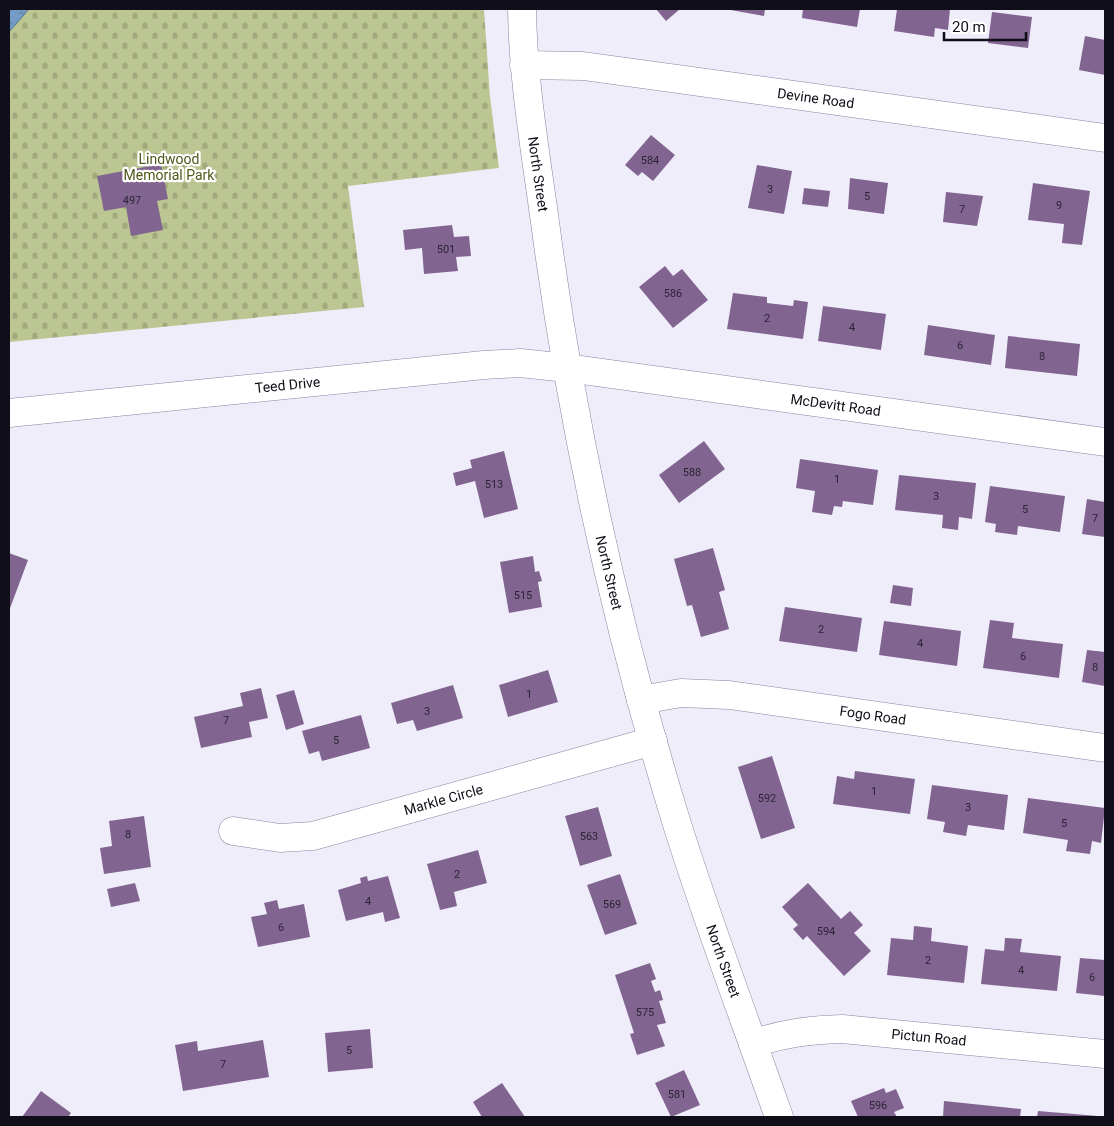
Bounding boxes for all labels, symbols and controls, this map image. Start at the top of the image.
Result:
scale bar [944,10,1026,42]
text: 20 m [952,18,986,36]
street label: Devine Road [776,85,855,111]
street label: North Street [525,135,552,213]
park label: Lindwood Memorial Park [124,151,215,183]
house number: 584 [641,154,659,167]
house number: 3 [767,183,773,196]
house number: 5 [864,190,870,203]
house number: 497 [123,194,141,207]
house number: 9 [1056,199,1062,212]
house number: 7 [959,203,965,216]
house number: 501 [437,243,455,256]
house number: 586 [664,287,682,300]
house number: 2 [764,312,770,325]
house number: 4 [849,321,855,334]
house number: 6 [957,339,963,352]
house number: 8 [1039,350,1045,363]
street label: Teed Drive [254,374,321,396]
street label: McDevitt Road [790,391,882,419]
house number: 588 [683,466,701,479]
house number: 1 [834,473,840,486]
house number: 513 [485,478,503,491]
house number: 3 [933,490,939,503]
house number: 5 [1022,503,1028,516]
house number: 7 [1092,512,1098,525]
street label: North Street [593,534,626,612]
house number: 515 [514,589,532,602]
house number: 2 [818,623,824,636]
house number: 4 [917,637,923,650]
house number: 6 [1020,650,1026,663]
house number: 8 [1092,661,1098,674]
house number: 1 [526,688,532,701]
street label: Fogo Road [839,703,907,728]
house number: 3 [424,705,430,718]
house number: 7 [223,714,229,727]
house number: 5 [333,734,339,747]
street label: Markle Circle [402,781,485,818]
house number: 1 [871,785,877,798]
house number: 592 [758,792,776,805]
house number: 3 [965,801,971,814]
house number: 5 [1061,817,1067,830]
house number: 8 [125,828,131,841]
house number: 563 [580,830,598,843]
house number: 2 [454,868,460,881]
house number: 4 [365,895,371,908]
house number: 569 [603,898,621,911]
house number: 6 [278,921,284,934]
street label: North Street [703,923,744,1000]
house number: 594 [817,925,835,938]
house number: 2 [925,954,931,967]
house number: 4 [1018,964,1024,977]
house number: 6 [1089,971,1095,984]
house number: 575 [636,1006,654,1019]
street label: Pictun Road [891,1026,967,1049]
house number: 5 [346,1044,352,1057]
house number: 7 [220,1058,226,1071]
house number: 581 [668,1088,686,1101]
house number: 596 [869,1099,887,1112]

